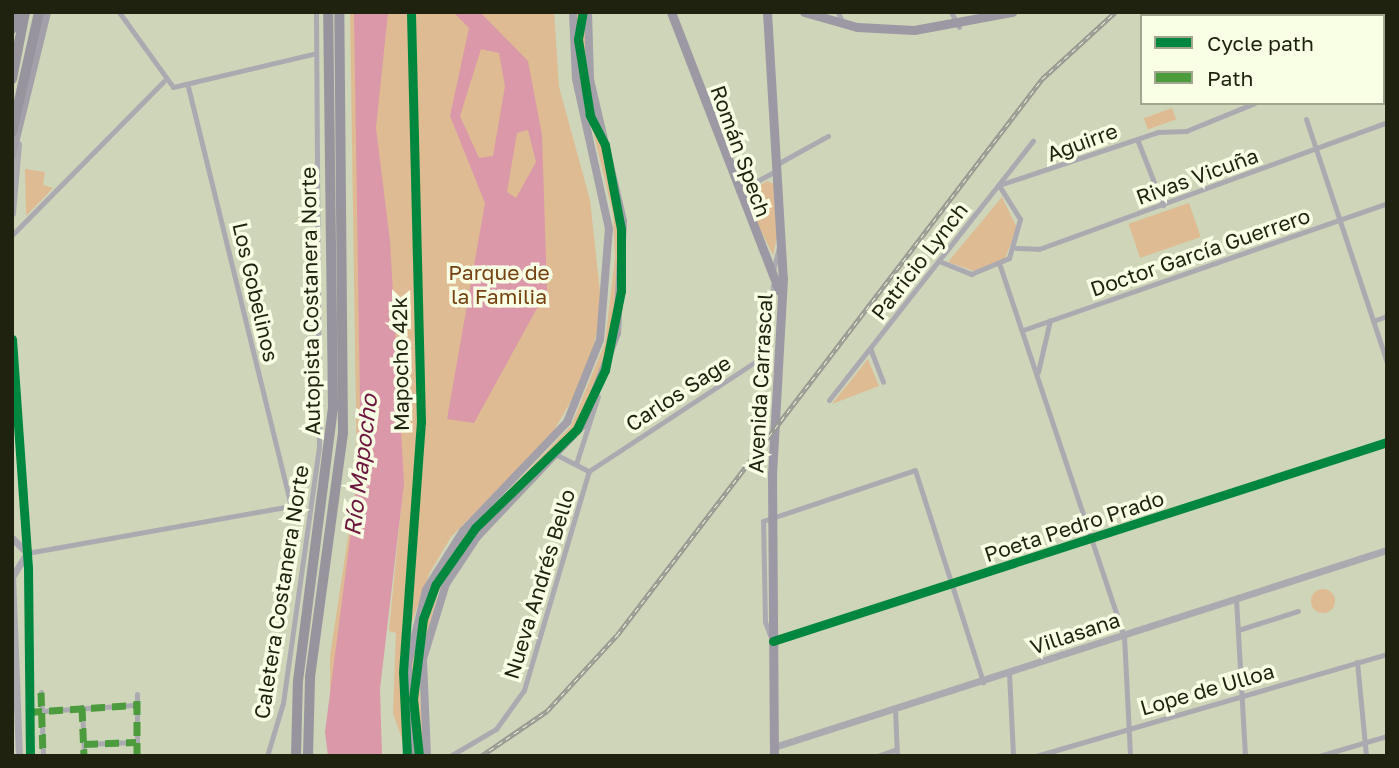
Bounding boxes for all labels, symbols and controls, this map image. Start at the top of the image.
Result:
legend [1140,14,1385,105]
text: Cycle path [1207,30,1314,56]
text: Path [1207,65,1254,91]
street label: Román Spech [706,82,776,220]
street label: Aguirre [1043,118,1121,166]
street label: Rivas Vicuña [1133,142,1261,210]
street label: Autopista Costanera Norte [295,166,325,436]
street label: Patricio Lynch [865,197,973,325]
street label: Doctor García Guerrero [1087,203,1313,301]
street label: Los Gobelinos [228,220,284,364]
park label: Parque de la Familia [448,259,550,309]
street label: Avenida Carrascal [743,292,777,474]
street label: Mapocho 42k [386,297,414,431]
street label: Carlos Sage [621,350,735,436]
water label: Río Mapocho [338,393,382,537]
street label: Caletera Costanera Norte [248,463,314,721]
street label: Poeta Pedro Prado [981,485,1167,567]
street label: Nueva Andrés Bello [498,486,580,682]
street label: Villasana [1027,607,1123,659]
street label: Lope de Ulloa [1137,658,1277,720]

